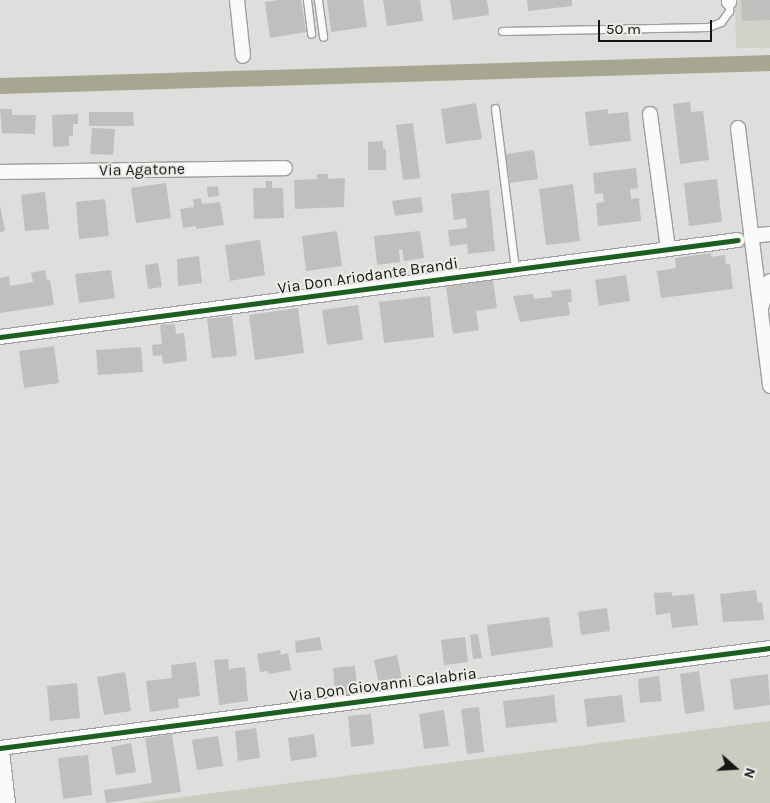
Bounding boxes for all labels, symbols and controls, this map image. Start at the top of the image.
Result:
scale bar [600,10,714,42]
text: 50 m [606,20,641,38]
street label: Via Agatone [99,160,185,180]
street label: Via Don Ariodante Brandi [277,254,459,298]
street label: Via Don Giovanni Calabria [288,664,478,706]
north arrow [710,743,760,793]
text: N [740,766,759,781]

